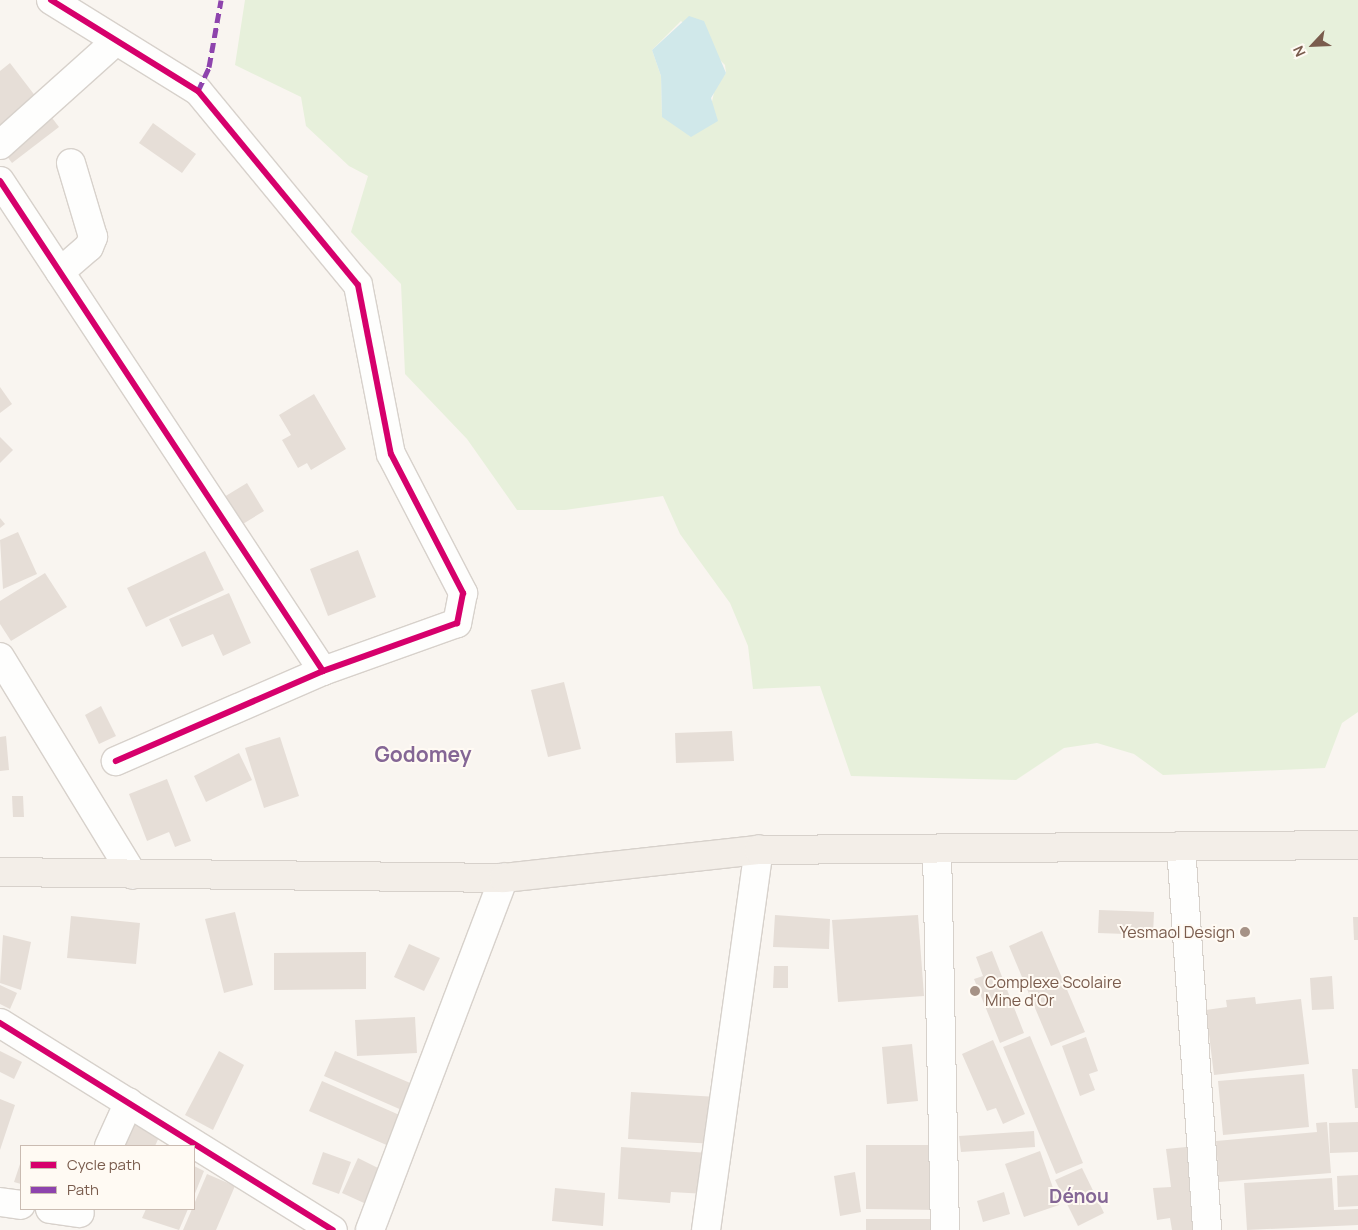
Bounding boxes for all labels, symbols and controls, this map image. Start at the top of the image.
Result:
north arrow [1288,20,1338,70]
text: N [1288,43,1310,60]
district label: Godomey [374,741,472,767]
place label: Yesmaol Design [1120,922,1235,942]
marker: Yesmaol Design [1239,926,1251,938]
place label: Complexe Scolaire Mine d'Or [985,972,1122,1010]
marker: Complexe Scolaire Mine d'Or [969,985,981,997]
legend [20,1145,195,1210]
text: Cycle path [67,1154,141,1175]
text: Path [67,1179,99,1200]
district label: Dénou [1049,1186,1109,1208]

